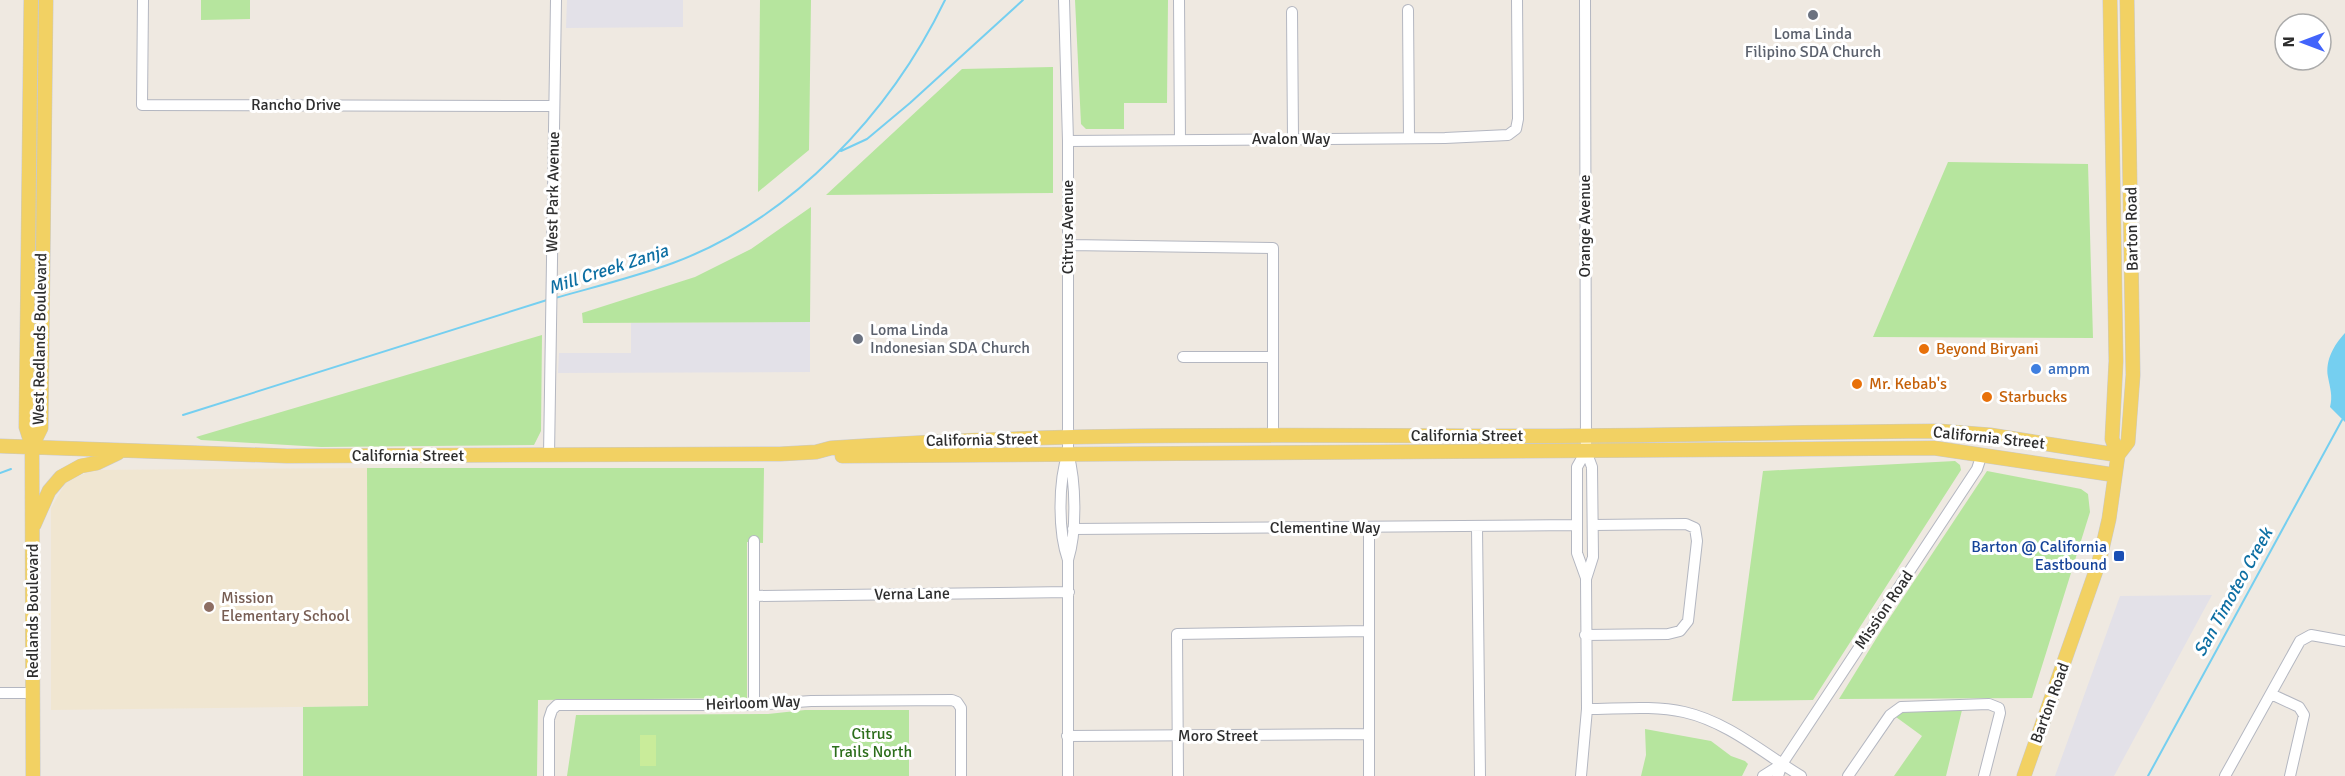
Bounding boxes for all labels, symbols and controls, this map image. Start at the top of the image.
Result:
marker: Loma Linda Filipino SDA Church [1806,8,1820,22]
north arrow [2273,12,2333,72]
place label: Loma Linda Filipino SDA Church [1745,24,1881,62]
text: N [2279,36,2299,48]
street label: Rancho Drive [251,95,341,115]
street label: Avalon Way [1252,129,1331,149]
street label: West Park Avenue [542,131,564,253]
street label: Orange Avenue [1575,174,1595,278]
street label: Citrus Avenue [1058,180,1078,274]
street label: Barton Road [2121,187,2143,271]
water label: Mill Creek Zanja [545,239,672,299]
street label: West Redlands Boulevard [28,253,52,425]
place label: Loma Linda Indonesian SDA Church [870,320,1030,358]
marker: Loma Linda Indonesian SDA Church [851,332,865,346]
place label: Beyond Biryani [1936,339,2039,359]
marker: Beyond Biryani [1917,342,1931,356]
place label: ampm [2048,359,2090,379]
marker: ampm [2029,362,2043,376]
place label: Mr. Kebab's [1869,374,1947,394]
marker: Mr. Kebab's [1850,377,1864,391]
place label: Starbucks [1999,387,2067,407]
marker: Starbucks [1980,390,1994,404]
street label: California Street [1932,422,2046,454]
street label: California Street [1411,426,1524,446]
street label: California Street [926,429,1039,451]
street label: California Street [352,446,465,466]
street label: Clementine Way [1270,518,1381,538]
water label: San Timoteo Creek [2189,522,2278,660]
place label: Barton @ California Eastbound [1971,537,2107,575]
street label: Redlands Boulevard [23,543,43,679]
marker: Barton @ California Eastbound [2112,549,2126,563]
street label: Mission Road [1850,567,1918,653]
street label: Verna Lane [874,583,950,605]
place label: Mission Elementary School [221,588,350,626]
marker: Mission Elementary School [202,600,216,614]
street label: Barton Road [2026,660,2074,746]
street label: Heirloom Way [705,691,801,715]
park label: Citrus Trails North [832,724,912,762]
street label: Moro Street [1178,726,1259,746]

